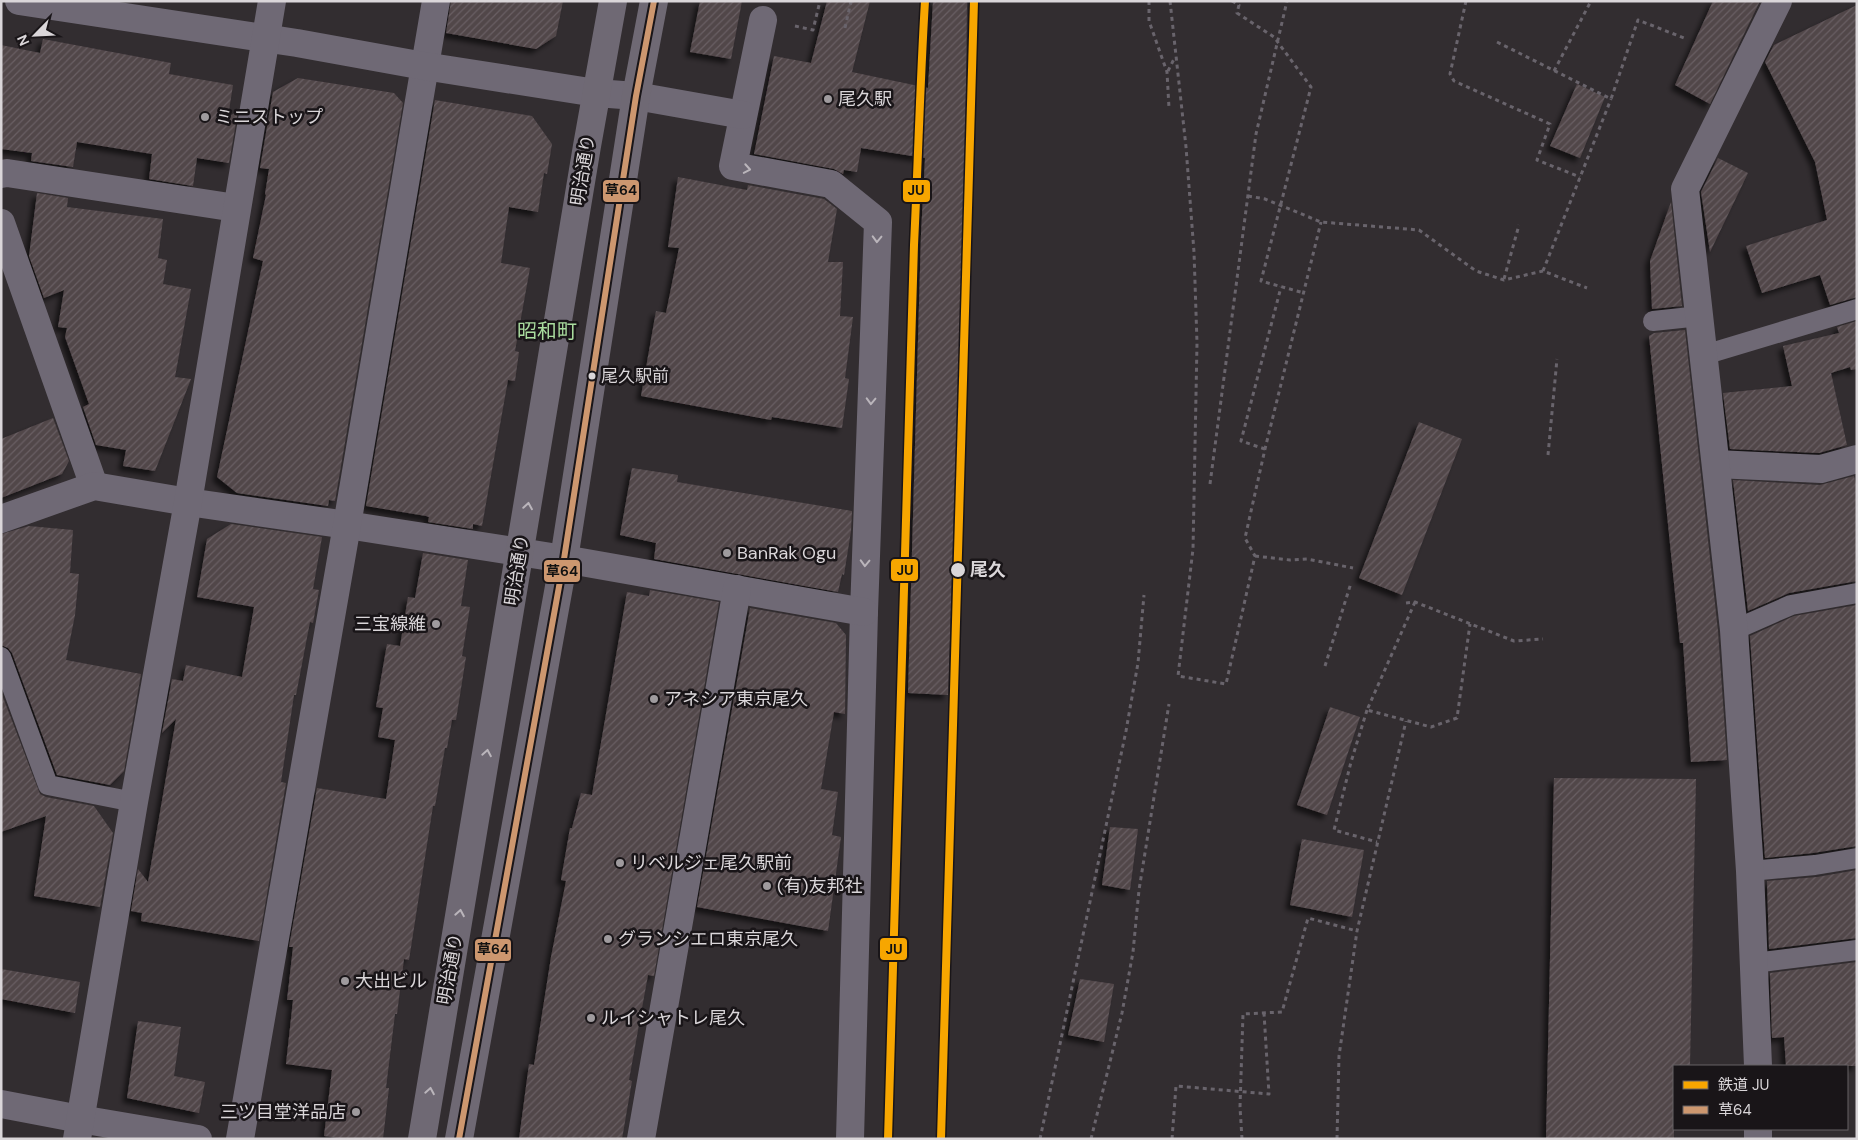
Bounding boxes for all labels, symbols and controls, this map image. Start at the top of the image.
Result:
north arrow [10,10,60,60]
text: N [13,32,33,49]
place label: 尾久駅 [838,87,892,111]
marker: 尾久駅 [822,93,834,105]
place label: ミニストップ [215,105,323,129]
marker: ミニストップ [199,111,211,123]
street label: 明治通り [566,133,600,207]
one-way arrow [743,163,751,173]
line badge: 草64 [602,179,640,203]
line badge: JU [902,179,931,203]
text: 草64 [605,181,637,199]
text: JU [907,181,925,199]
one-way arrow [872,235,883,243]
district label: 昭和町 [517,318,577,344]
place label: 尾久駅前 [601,365,669,387]
marker: 尾久駅前 [587,371,597,381]
one-way arrow [866,397,877,405]
one-way arrow [522,502,533,510]
street label: 明治通り [500,533,534,607]
place label: BanRak Ogu [737,541,836,565]
marker: BanRak Ogu [721,547,733,559]
line badge: JU [890,558,919,582]
place label: 尾久 [970,558,1006,582]
line badge: 草64 [543,559,581,583]
one-way arrow [860,560,871,568]
text: JU [896,561,914,579]
marker: 尾久 [949,561,967,579]
text: 草64 [546,562,578,580]
place label: 三宝線維 [354,612,426,636]
marker: 三宝線維 [430,618,442,630]
place label: アネシア東京尾久 [664,687,808,711]
marker: アネシア東京尾久 [648,693,660,705]
one-way arrow [481,749,491,757]
place label: リベルジェ尾久駅前 [630,851,792,875]
marker: リベルジェ尾久駅前 [614,857,626,869]
place label: (有)友邦社 [777,874,862,898]
marker: (有)友邦社 [761,880,773,892]
one-way arrow [454,909,464,918]
place label: グランシエロ東京尾久 [618,927,798,951]
street label: 明治通り [432,931,468,1007]
marker: グランシエロ東京尾久 [602,933,614,945]
line badge: JU [879,937,908,961]
line badge: 草64 [474,938,512,962]
text: 草64 [477,940,509,958]
text: JU [885,940,903,958]
place label: 大出ビル [355,969,427,993]
marker: 大出ビル [339,975,351,987]
place label: ルイシャトレ尾久 [601,1006,745,1030]
marker: ルイシャトレ尾久 [585,1012,597,1024]
legend [1673,1065,1848,1130]
text: 鉄道 JU [1718,1075,1769,1095]
one-way arrow [424,1086,435,1094]
place label: 三ツ目堂洋品店 [220,1100,346,1124]
text: 草64 [1718,1100,1752,1120]
marker: 三ツ目堂洋品店 [350,1106,362,1118]

